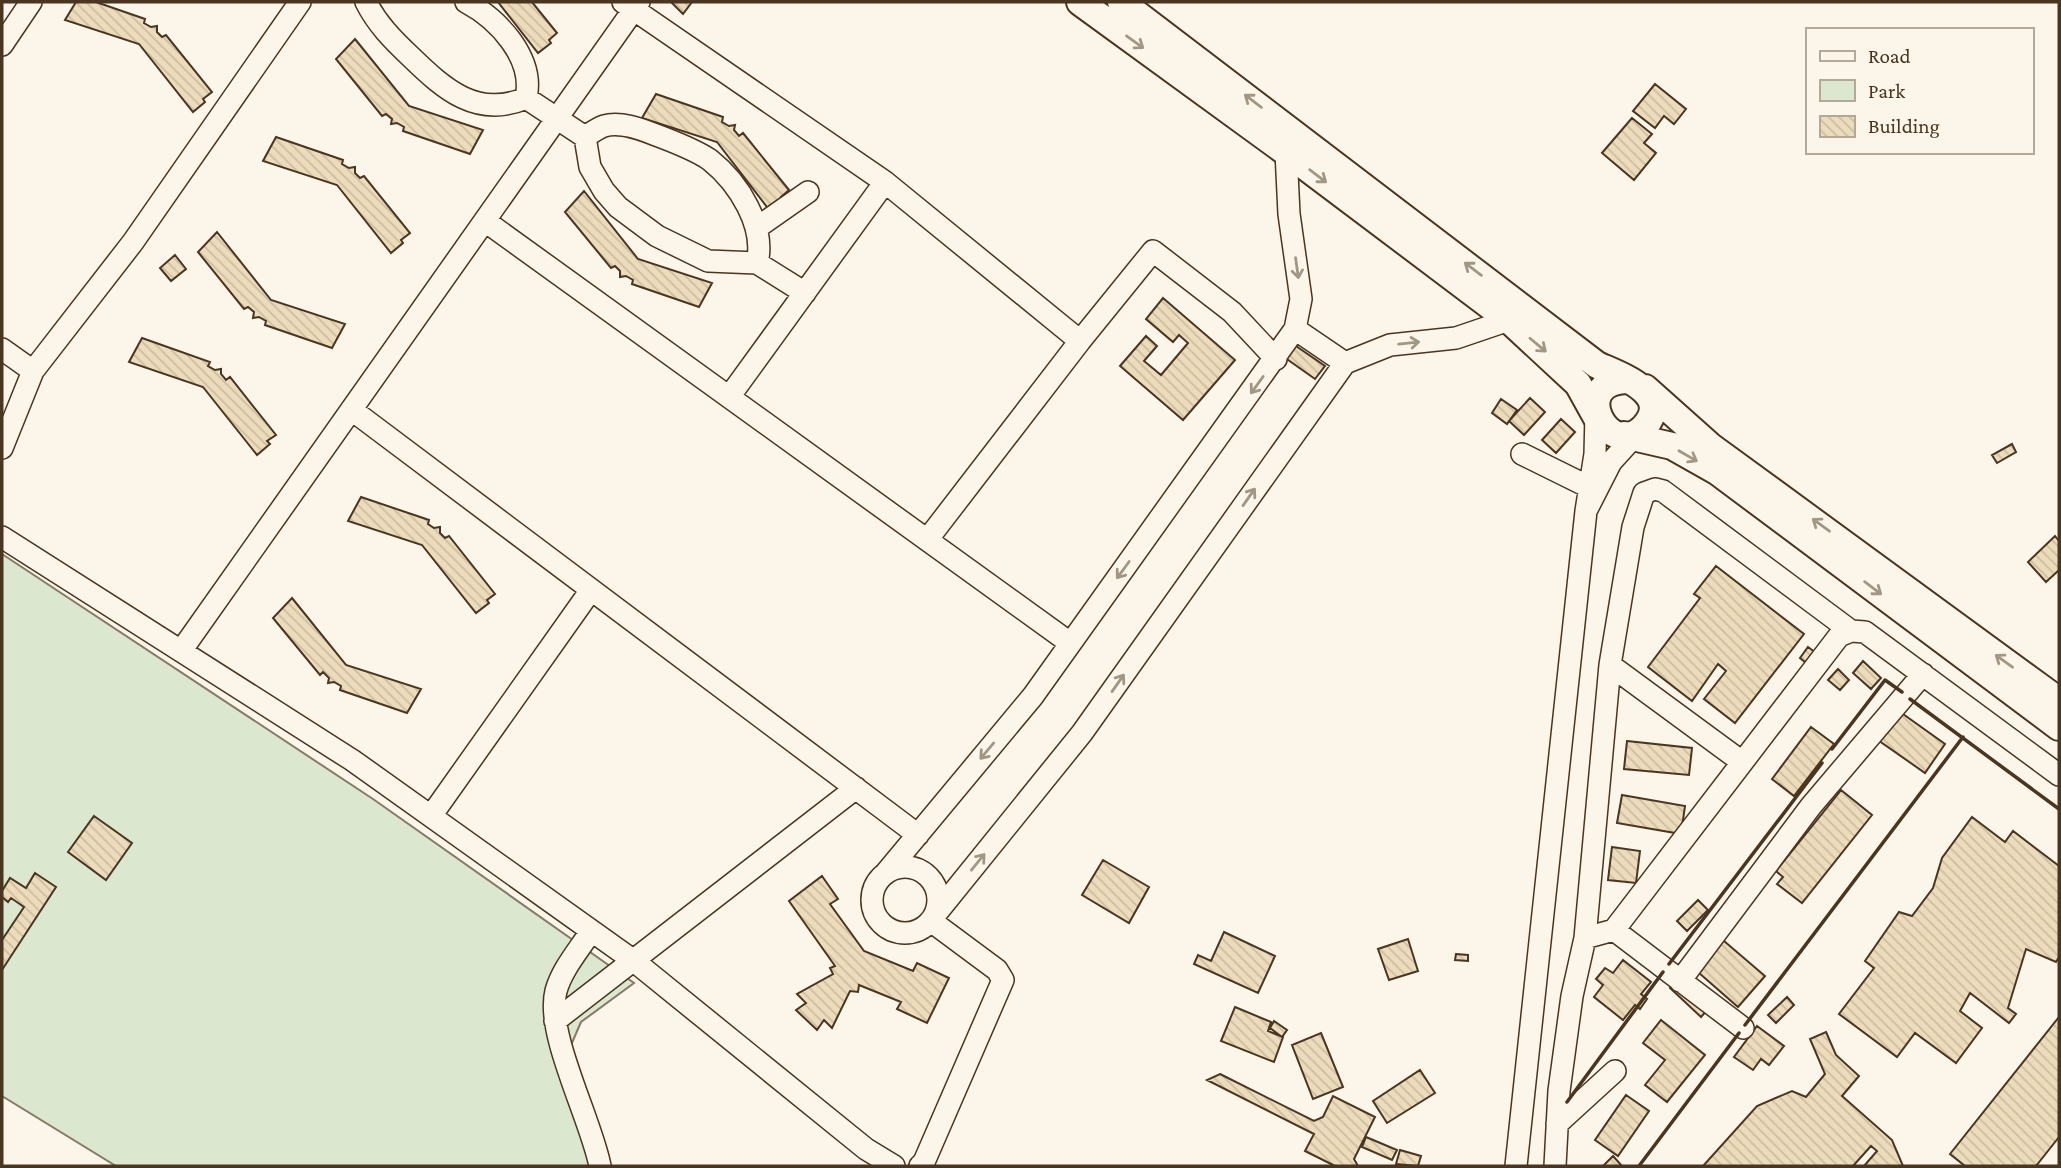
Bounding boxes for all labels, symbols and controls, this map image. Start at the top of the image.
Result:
legend [1806,28,2033,154]
one-way arrow [1125,35,1144,49]
text: Road [1868,44,1911,68]
text: Park [1868,79,1905,103]
one-way arrow [1244,94,1263,109]
text: Building [1868,114,1940,138]
one-way arrow [1309,169,1327,184]
one-way arrow [1291,256,1304,279]
one-way arrow [1464,262,1483,276]
one-way arrow [1397,336,1420,349]
one-way arrow [1528,337,1546,353]
one-way arrow [1249,375,1264,394]
one-way arrow [1678,449,1698,463]
one-way arrow [1242,488,1256,507]
one-way arrow [1813,518,1831,533]
one-way arrow [1116,560,1131,579]
one-way arrow [1863,581,1882,595]
one-way arrow [1996,653,2014,668]
one-way arrow [1111,674,1125,693]
one-way arrow [979,742,995,760]
one-way arrow [970,854,986,872]

